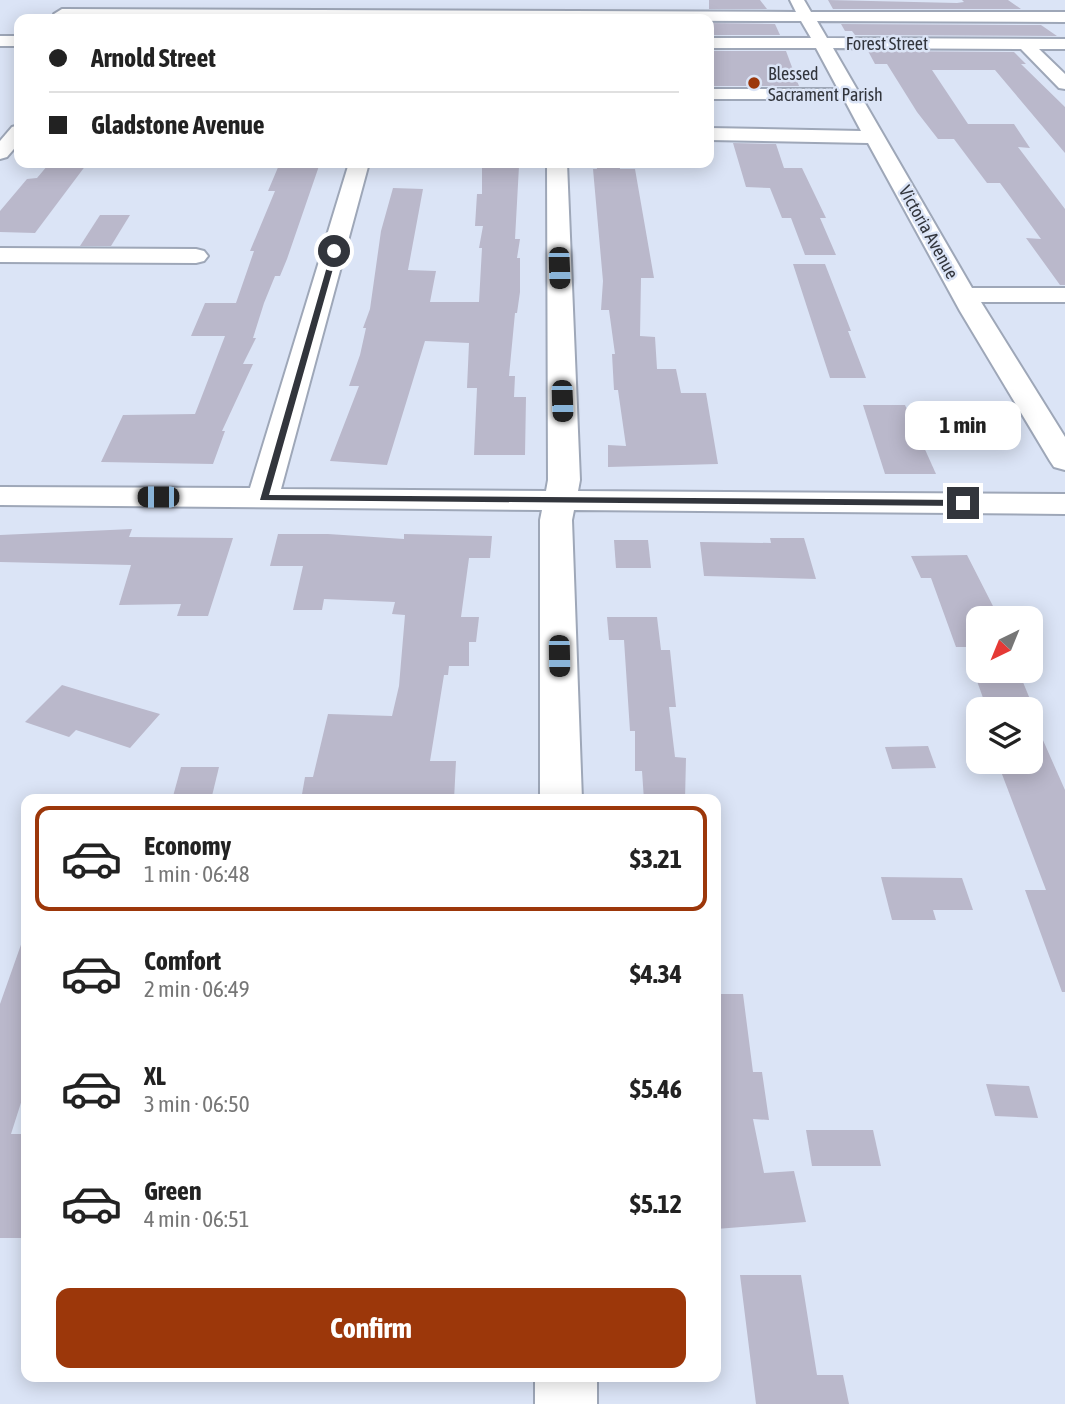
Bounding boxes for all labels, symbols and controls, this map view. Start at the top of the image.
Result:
street label: Forest Street [846,33,928,54]
text: Arnold Street [91,43,216,73]
place label: Blessed Sacrament Parish [768,63,883,105]
marker: Blessed Sacrament Parish [746,75,762,91]
text: Gladstone Avenue [91,110,265,140]
street label: Victoria Avenue [895,182,963,282]
route start [318,235,350,267]
car [548,247,571,289]
car [551,380,574,422]
callout: 1 min [905,402,1021,450]
text: 1 min [940,412,986,438]
car [138,487,180,508]
route end [947,487,979,519]
north arrow [966,606,1043,682]
map controls [966,606,1043,774]
car [549,635,570,677]
button: layers [966,697,1043,774]
icon: car [60,827,123,890]
text: Economy [144,831,231,861]
text: $3.21 [630,844,682,874]
text: 1 min · 06:48 [144,861,250,887]
icon: car [60,942,123,1005]
text: Comfort [144,946,221,976]
text: $4.34 [630,959,682,989]
text: 2 min · 06:49 [144,976,250,1002]
icon: car [60,1057,123,1120]
text: XL [144,1061,166,1091]
text: $5.46 [630,1074,682,1104]
text: 3 min · 06:50 [144,1091,250,1117]
icon: car [60,1172,123,1235]
text: Green [144,1176,202,1206]
text: $5.12 [630,1189,682,1219]
text: 4 min · 06:51 [144,1206,250,1232]
button: Confirm [56,1288,686,1368]

